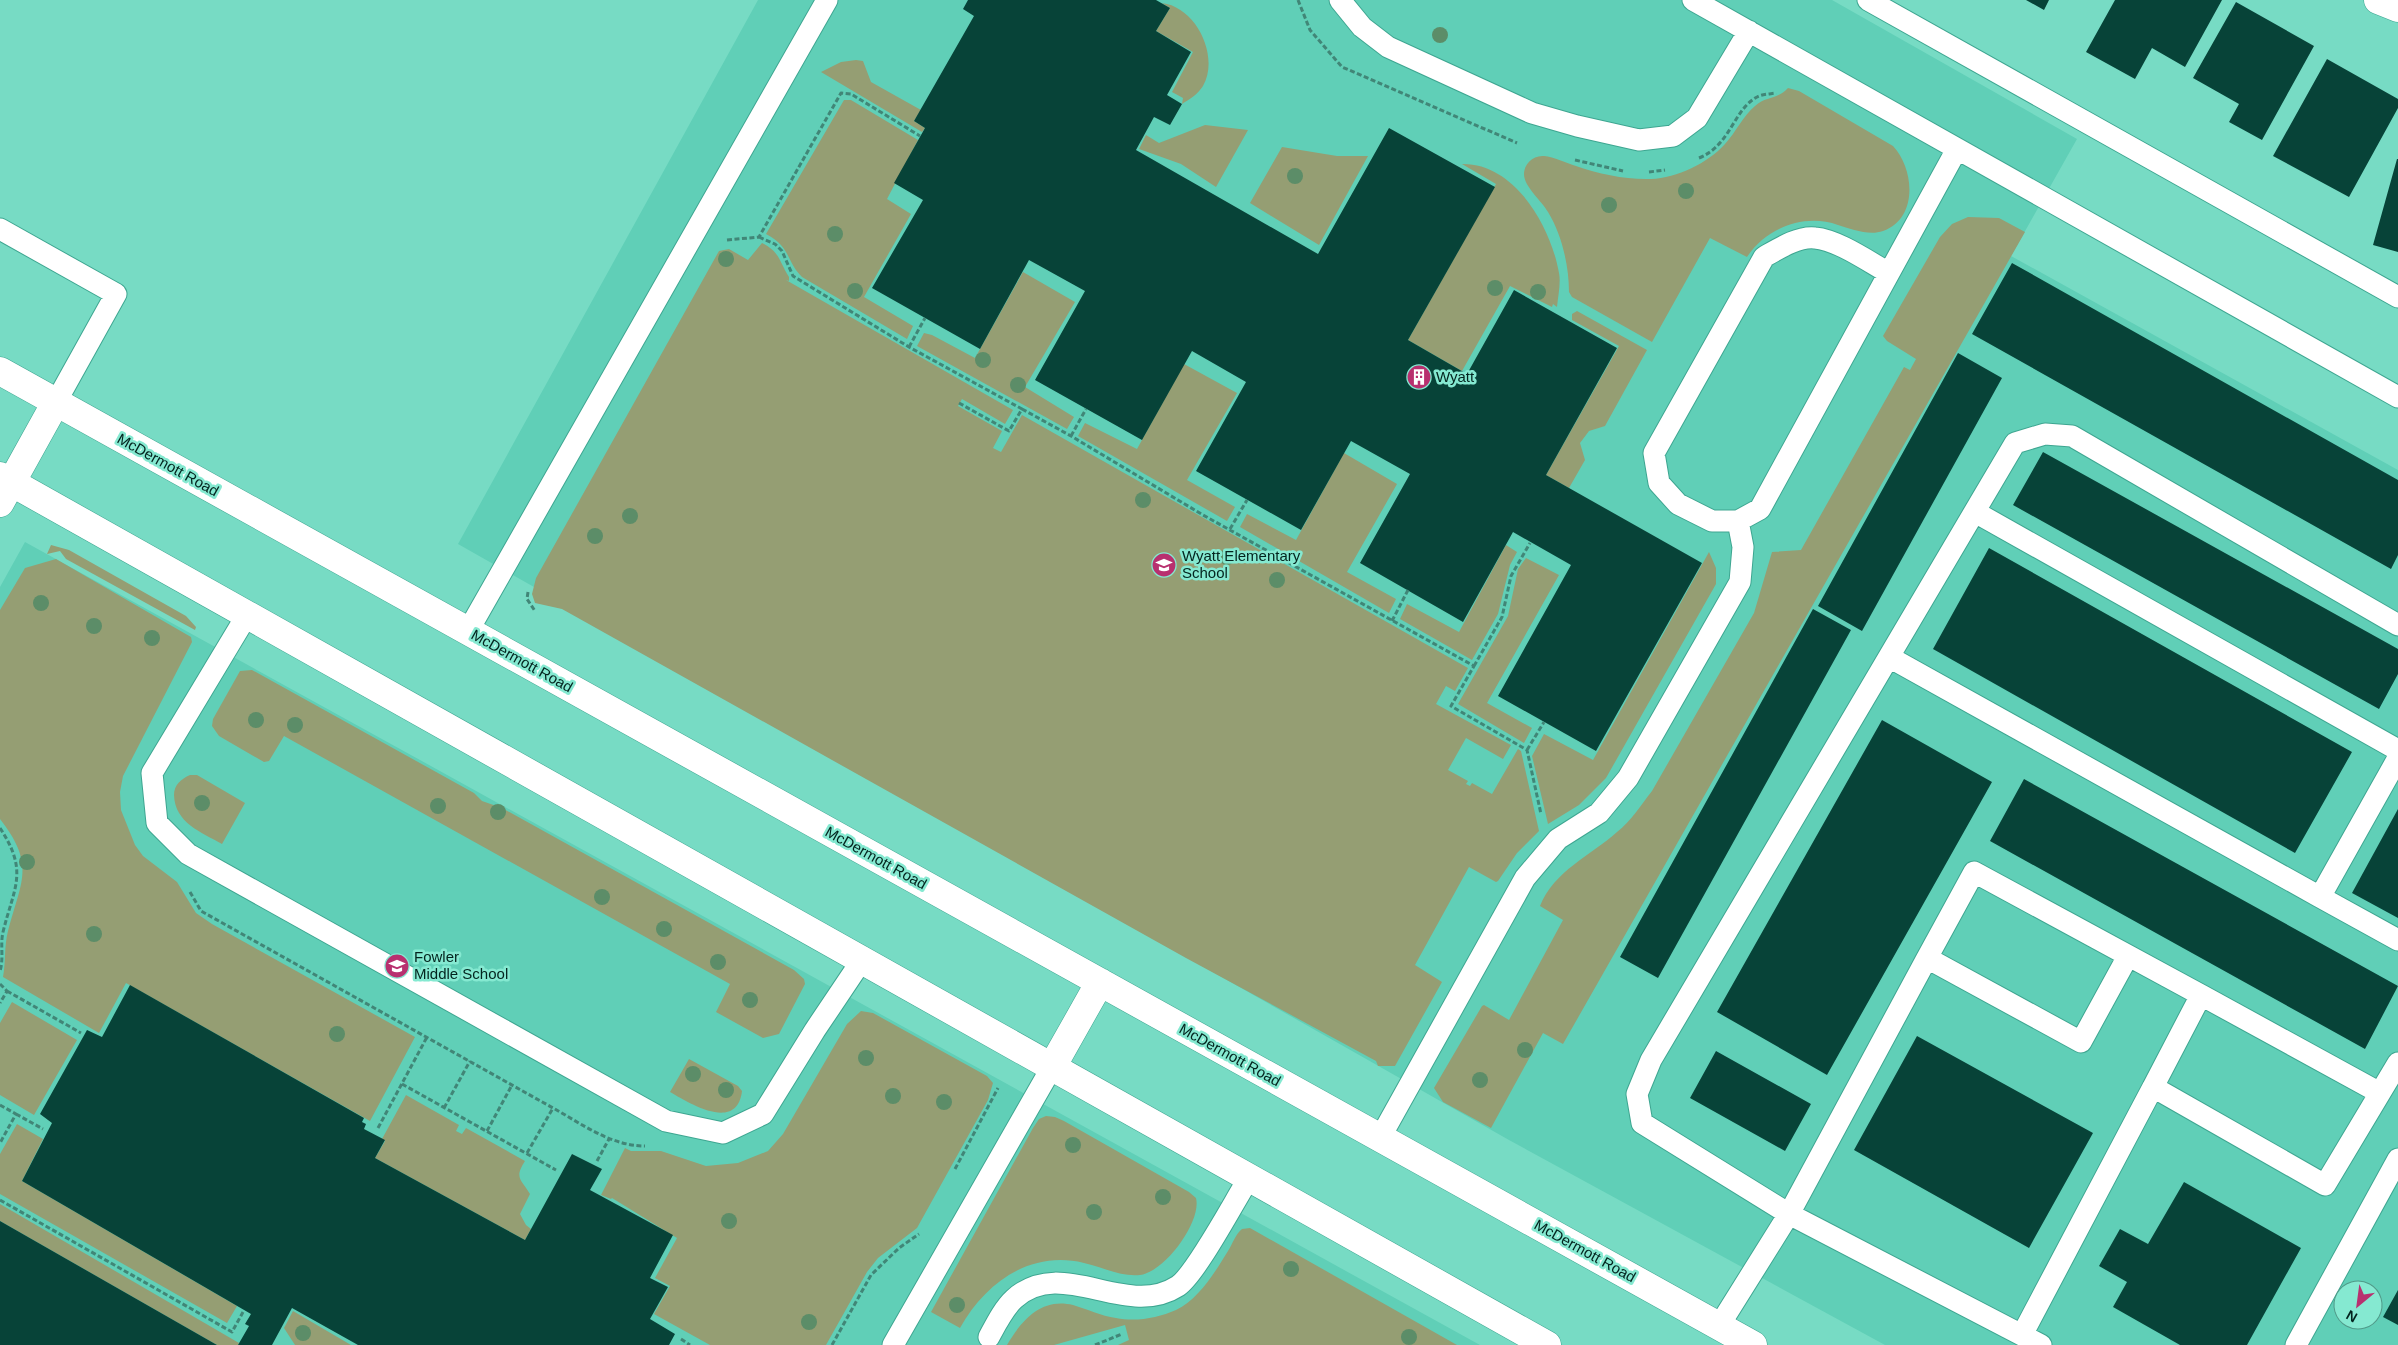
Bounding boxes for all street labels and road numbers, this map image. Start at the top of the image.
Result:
street label: McDermott Road [115,430,222,499]
street label: McDermott Road [469,626,576,695]
street label: McDermott Road [823,823,930,892]
street label: McDermott Road [1177,1020,1284,1089]
street label: McDermott Road [1532,1216,1639,1285]

